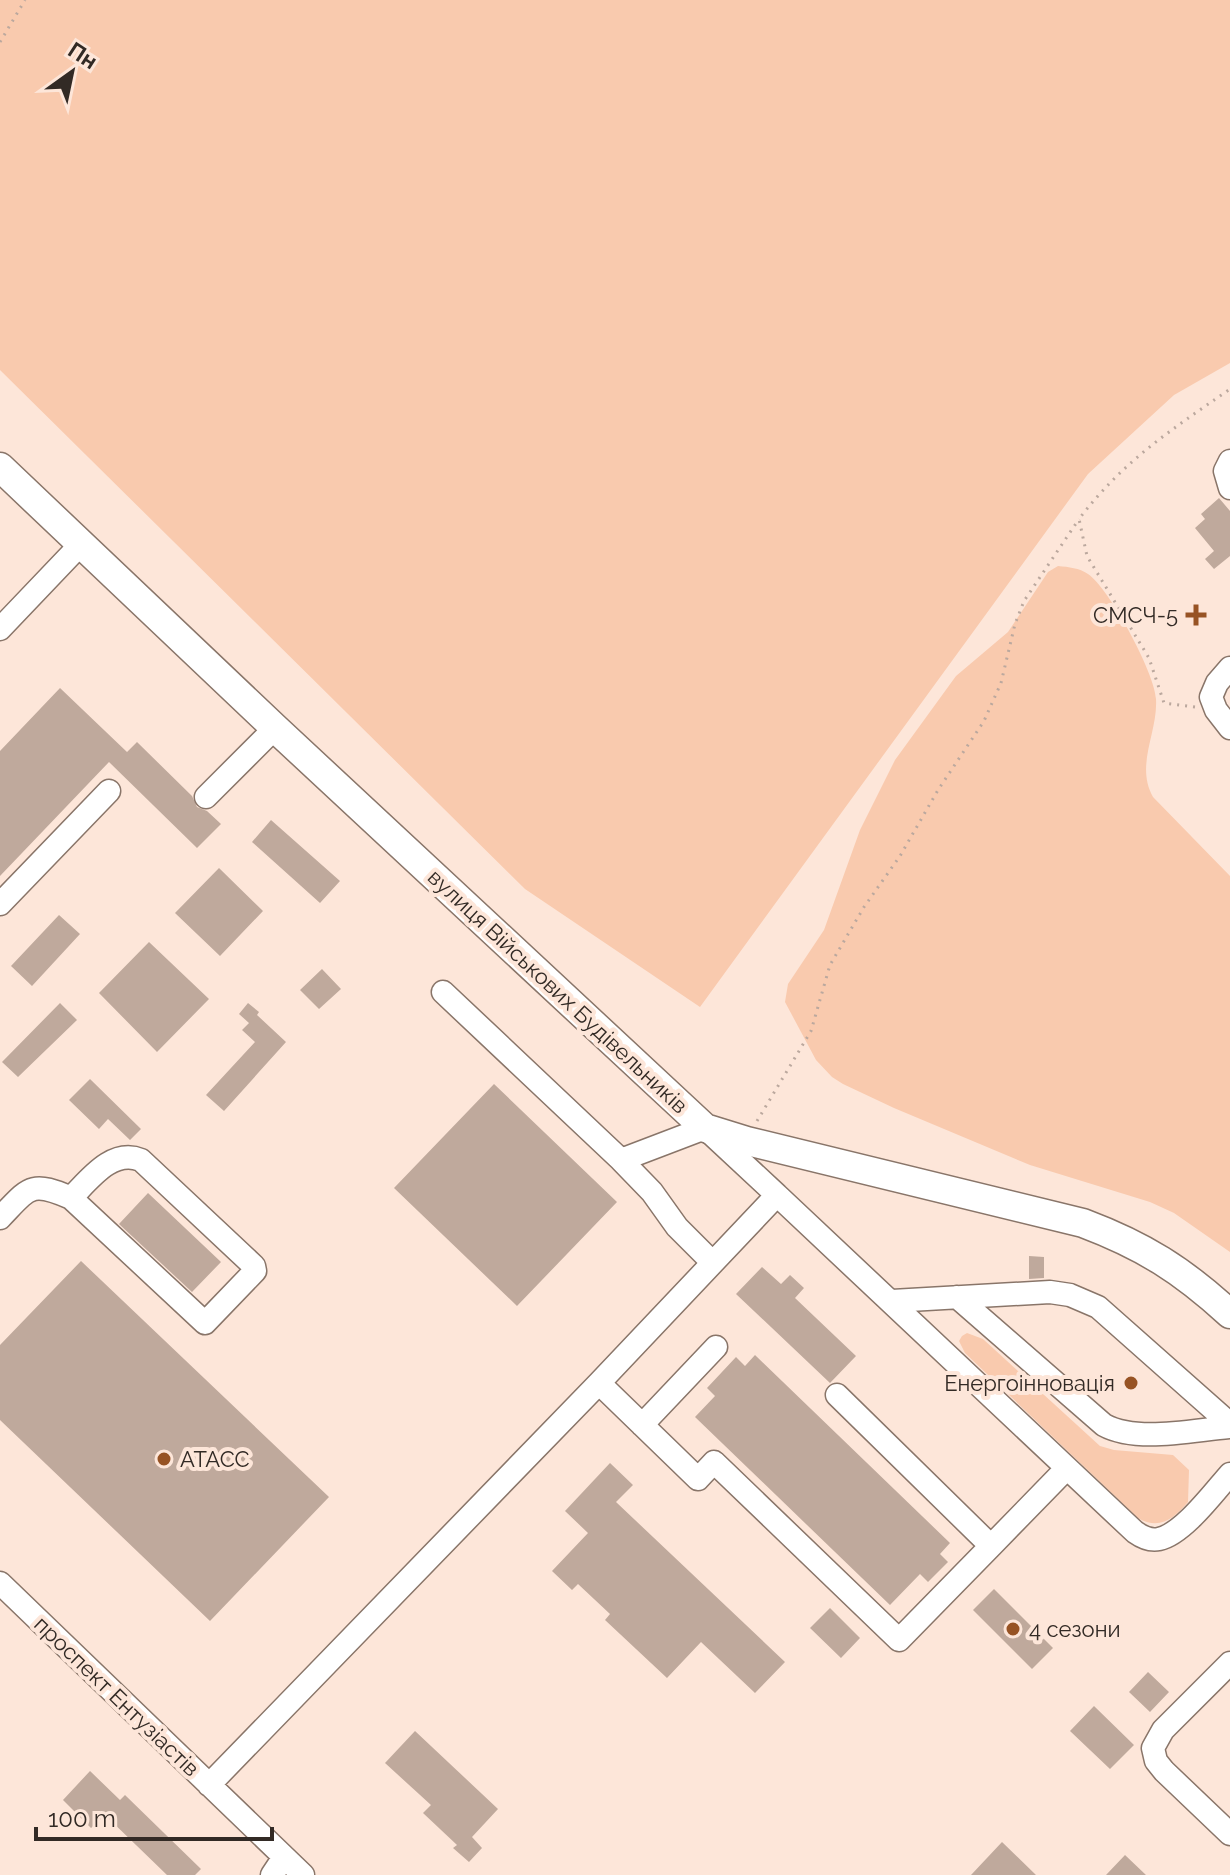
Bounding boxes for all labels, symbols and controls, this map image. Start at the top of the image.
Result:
north arrow [32,32,112,112]
text: Пн [64,36,102,74]
place label: СМСЧ-5 [1093,602,1178,628]
marker: СМСЧ-5 [1185,604,1207,626]
street label: вулиця Військових Будівельників [423,864,693,1118]
place label: Енергоінновація [944,1370,1115,1396]
marker: Енергоінновація [1122,1374,1140,1392]
place label: АТАСС [180,1446,250,1472]
marker: АТАСС [155,1450,173,1468]
street label: проспект Ентузіастів [29,1611,205,1781]
place label: 4 сезони [1029,1616,1121,1642]
marker: 4 сезони [1004,1620,1022,1638]
scale bar [36,1791,272,1841]
text: 100 m [48,1804,116,1833]

